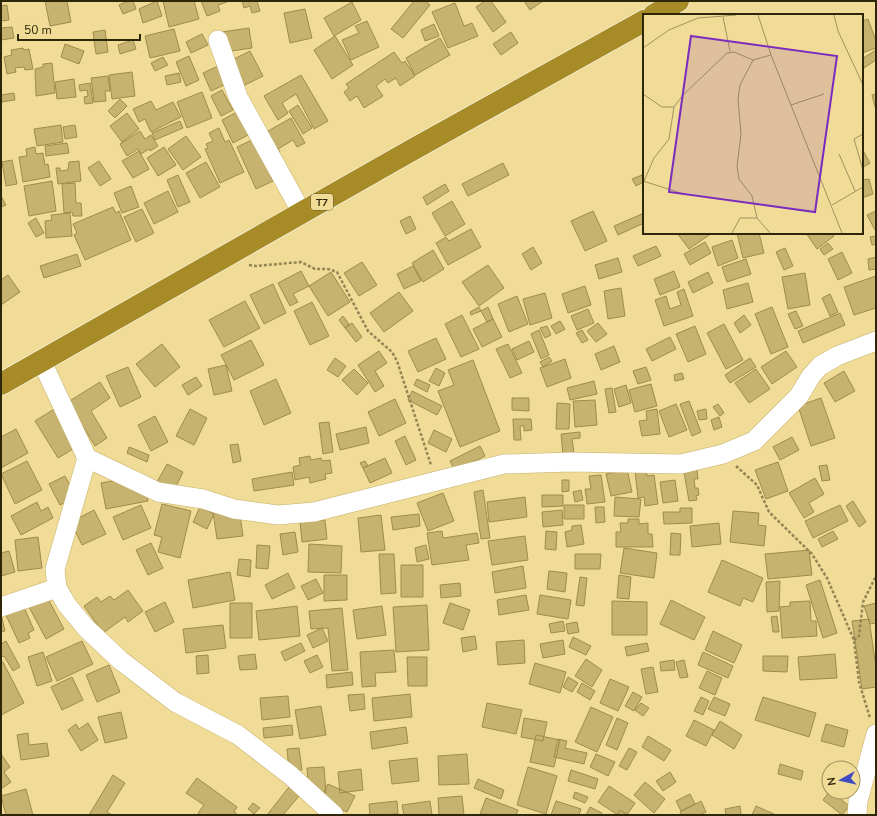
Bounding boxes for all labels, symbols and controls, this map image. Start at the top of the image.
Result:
inset map [643,14,863,234]
scale bar [18,16,140,42]
text: 50 m [24,22,52,38]
road number: T7 [311,194,333,210]
north arrow [821,760,861,800]
text: N [824,776,840,786]

